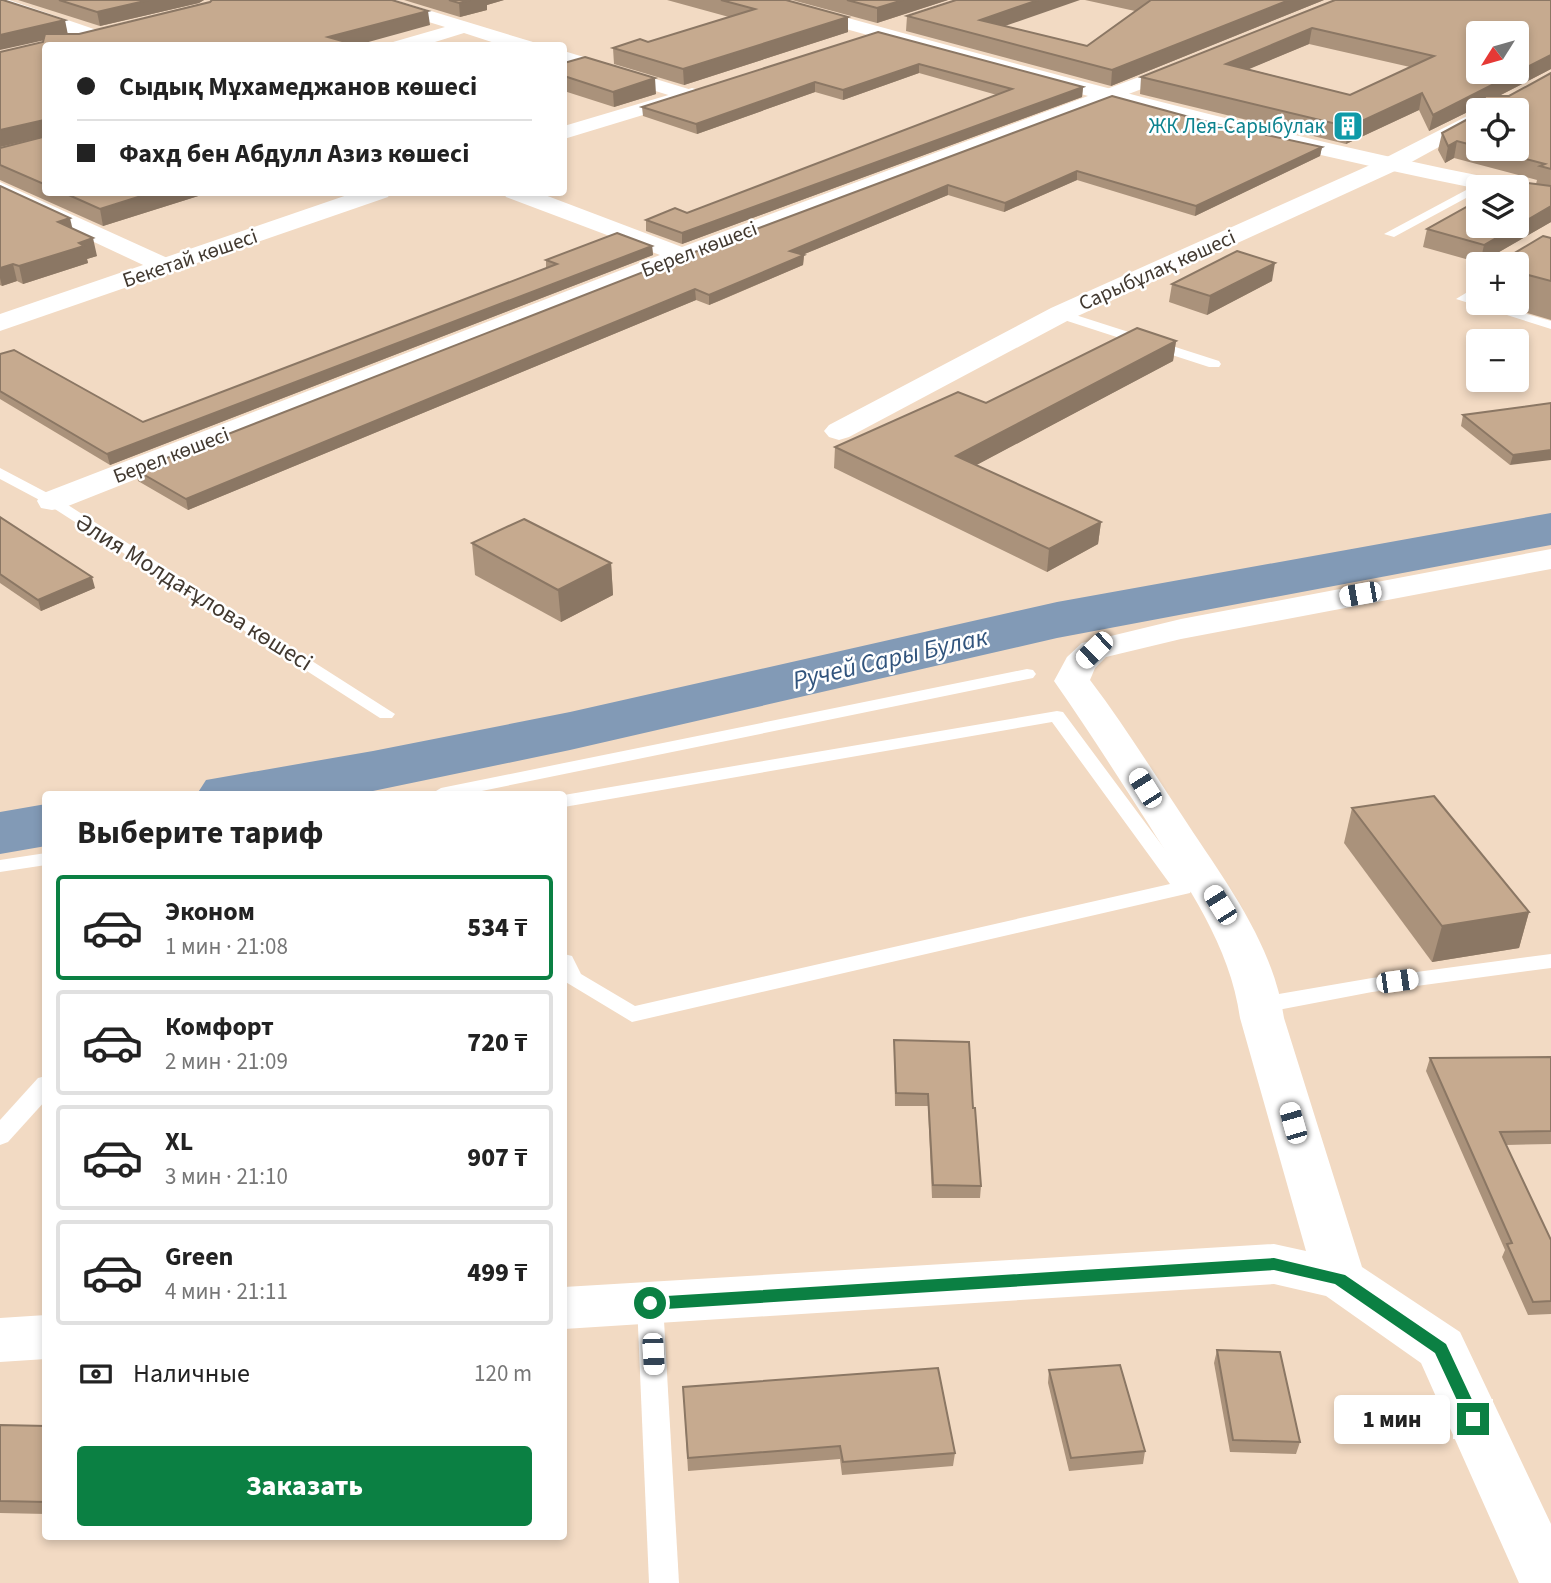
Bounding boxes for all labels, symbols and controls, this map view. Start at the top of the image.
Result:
north arrow [1466,21,1530,84]
map controls [1466,21,1529,392]
text: Сыдық Мұхамеджанов көшесі [119,68,477,105]
button: locate [1466,98,1529,161]
building icon: ЖК Лея-Сарыбулак [1331,109,1365,143]
place label: ЖК Лея-Сарыбулак [1149,111,1326,141]
text: Фахд бен Абдулл Азиз көшесі [119,135,469,172]
button: layers [1466,175,1529,238]
street label: Берел көшесі [637,213,761,285]
street label: Бекетай көшесі [118,221,262,295]
street label: Сарыбұлақ көшесі [1074,222,1240,318]
button: + [1466,252,1529,315]
button: − [1466,329,1529,392]
street label: Берел көшесі [109,419,233,491]
street label: Әлия Молдағұлова көшесі [68,505,319,680]
car [1338,580,1383,608]
water label: Ручей Сары Булак [789,618,992,699]
car [1072,628,1117,672]
car [1125,765,1166,811]
text: Выберите тариф [77,810,324,856]
car [1200,882,1241,928]
text: Эконом [165,893,255,930]
icon: car [81,896,144,959]
text: 534 ₸ [467,909,528,946]
text: 1 мин · 21:08 [165,930,288,963]
car [1375,968,1420,994]
text: Комфорт [165,1008,274,1045]
icon: car [81,1011,144,1074]
text: 720 ₸ [467,1024,528,1061]
text: 2 мин · 21:09 [165,1045,288,1078]
car [1278,1100,1309,1146]
text: XL [165,1123,193,1160]
icon: car [81,1126,144,1189]
text: 907 ₸ [467,1139,528,1176]
text: 3 мин · 21:10 [165,1160,288,1193]
text: Green [165,1238,233,1275]
icon: car [81,1241,144,1304]
text: 499 ₸ [467,1254,528,1291]
text: 4 мин · 21:11 [165,1275,288,1308]
route start [634,1287,666,1319]
car [642,1332,665,1376]
icon: cash [77,1355,115,1393]
text: Наличные [133,1355,250,1392]
text: 120 m [474,1357,532,1390]
callout: 1 мин [1333,1394,1448,1444]
text: 1 мин [1362,1403,1422,1436]
route end [1457,1403,1489,1435]
button: Заказать [77,1446,532,1526]

